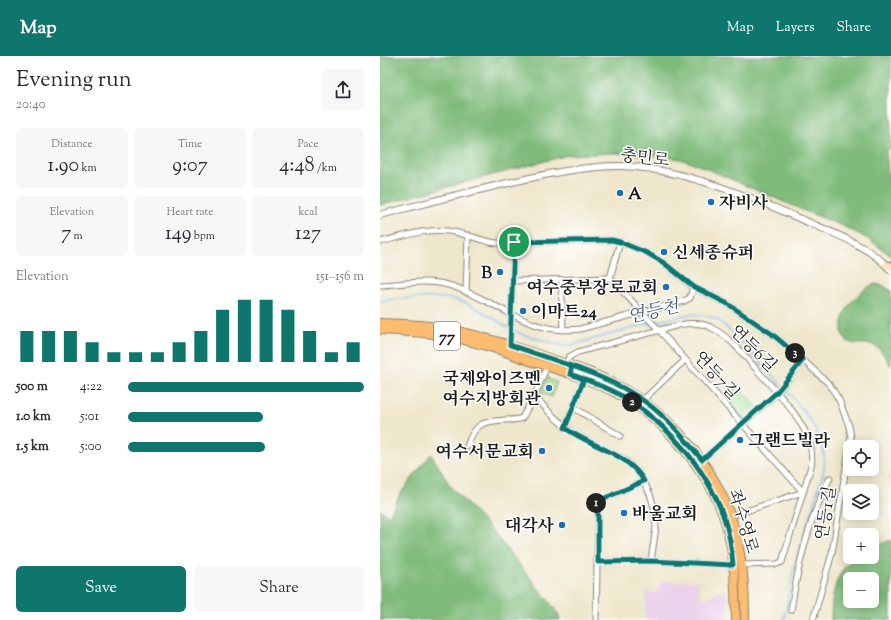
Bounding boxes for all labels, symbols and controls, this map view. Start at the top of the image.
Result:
text: Map [20,15,57,42]
text: Map [727,18,754,38]
text: Layers [776,18,814,38]
text: Share [836,18,871,38]
text: Evening run [16,65,132,97]
button: share [322,69,364,111]
text: 20:40 [16,96,46,114]
text: Distance [51,136,93,152]
text: Time [178,136,202,152]
text: Pace [297,136,319,152]
street label: 충민로 [619,144,671,174]
text: 1.90 [47,152,79,181]
text: 9:07 [172,152,208,181]
text: 4:48 [279,152,315,181]
text: km [79,160,97,176]
text: /km [315,160,337,176]
place label: A [628,183,642,207]
marker: A [615,188,625,198]
place label: 자비사 [719,192,769,216]
marker: 자비사 [706,197,716,207]
text: Elevation [50,204,94,220]
text: Heart rate [167,204,213,220]
text: kcal [299,204,317,220]
text: 7 [61,220,71,249]
text: 149 [165,220,191,249]
text: 127 [295,220,321,249]
pin [497,225,531,259]
text: m [71,228,83,244]
text: bpm [191,228,215,244]
icon: arrive [503,231,525,253]
place label: 신세종슈퍼 [672,242,754,266]
marker: 신세종슈퍼 [659,247,669,257]
place label: B [481,262,492,286]
marker: B [495,267,505,277]
text: Elevation [16,268,69,286]
text: 151–156 m [316,268,364,286]
place label: 여수중부장로교회 [527,277,658,301]
marker: 여수중부장로교회 [661,282,671,292]
water label: 연등천 [625,294,683,331]
place label: 이마트24 [531,301,597,325]
marker: 이마트24 [518,306,528,316]
street label: 연등6길 [724,321,781,378]
road number: 77 [434,322,460,350]
pin: 3 [785,343,805,363]
text: 3 [793,345,797,361]
street label: 연등7길 [687,347,744,406]
place label: 국제와이즈멘 여수지방회관 [442,368,542,412]
text: 500 m [16,378,48,396]
text: 4:22 [80,378,102,396]
marker: 국제와이즈멘 여수지방회관 [544,383,554,393]
pin: 2 [622,392,642,412]
text: 2 [629,394,635,410]
text: 1.0 km [16,408,51,426]
text: 5:01 [80,408,99,426]
place label: 그랜드빌라 [748,430,831,454]
marker: 그랜드빌라 [735,435,745,445]
text: 1.5 km [16,438,49,456]
text: 5:00 [80,438,101,456]
map controls [843,440,879,608]
button: locate [843,440,879,476]
place label: 여수서문교회 [435,441,534,465]
marker: 여수서문교회 [537,446,547,456]
street label: 연등1길 [811,484,843,542]
button: layers [843,484,879,520]
street label: 좌수영로 [721,487,763,557]
pin: 1 [586,493,606,513]
text: 1 [594,495,598,511]
place label: 바울교회 [632,503,698,527]
marker: 바울교회 [619,508,629,518]
place label: 대각사 [505,515,555,539]
marker: 대각사 [557,520,567,530]
button: + [843,528,879,564]
button: Save [16,566,186,612]
button: Share [194,566,364,612]
button: − [843,572,879,608]

